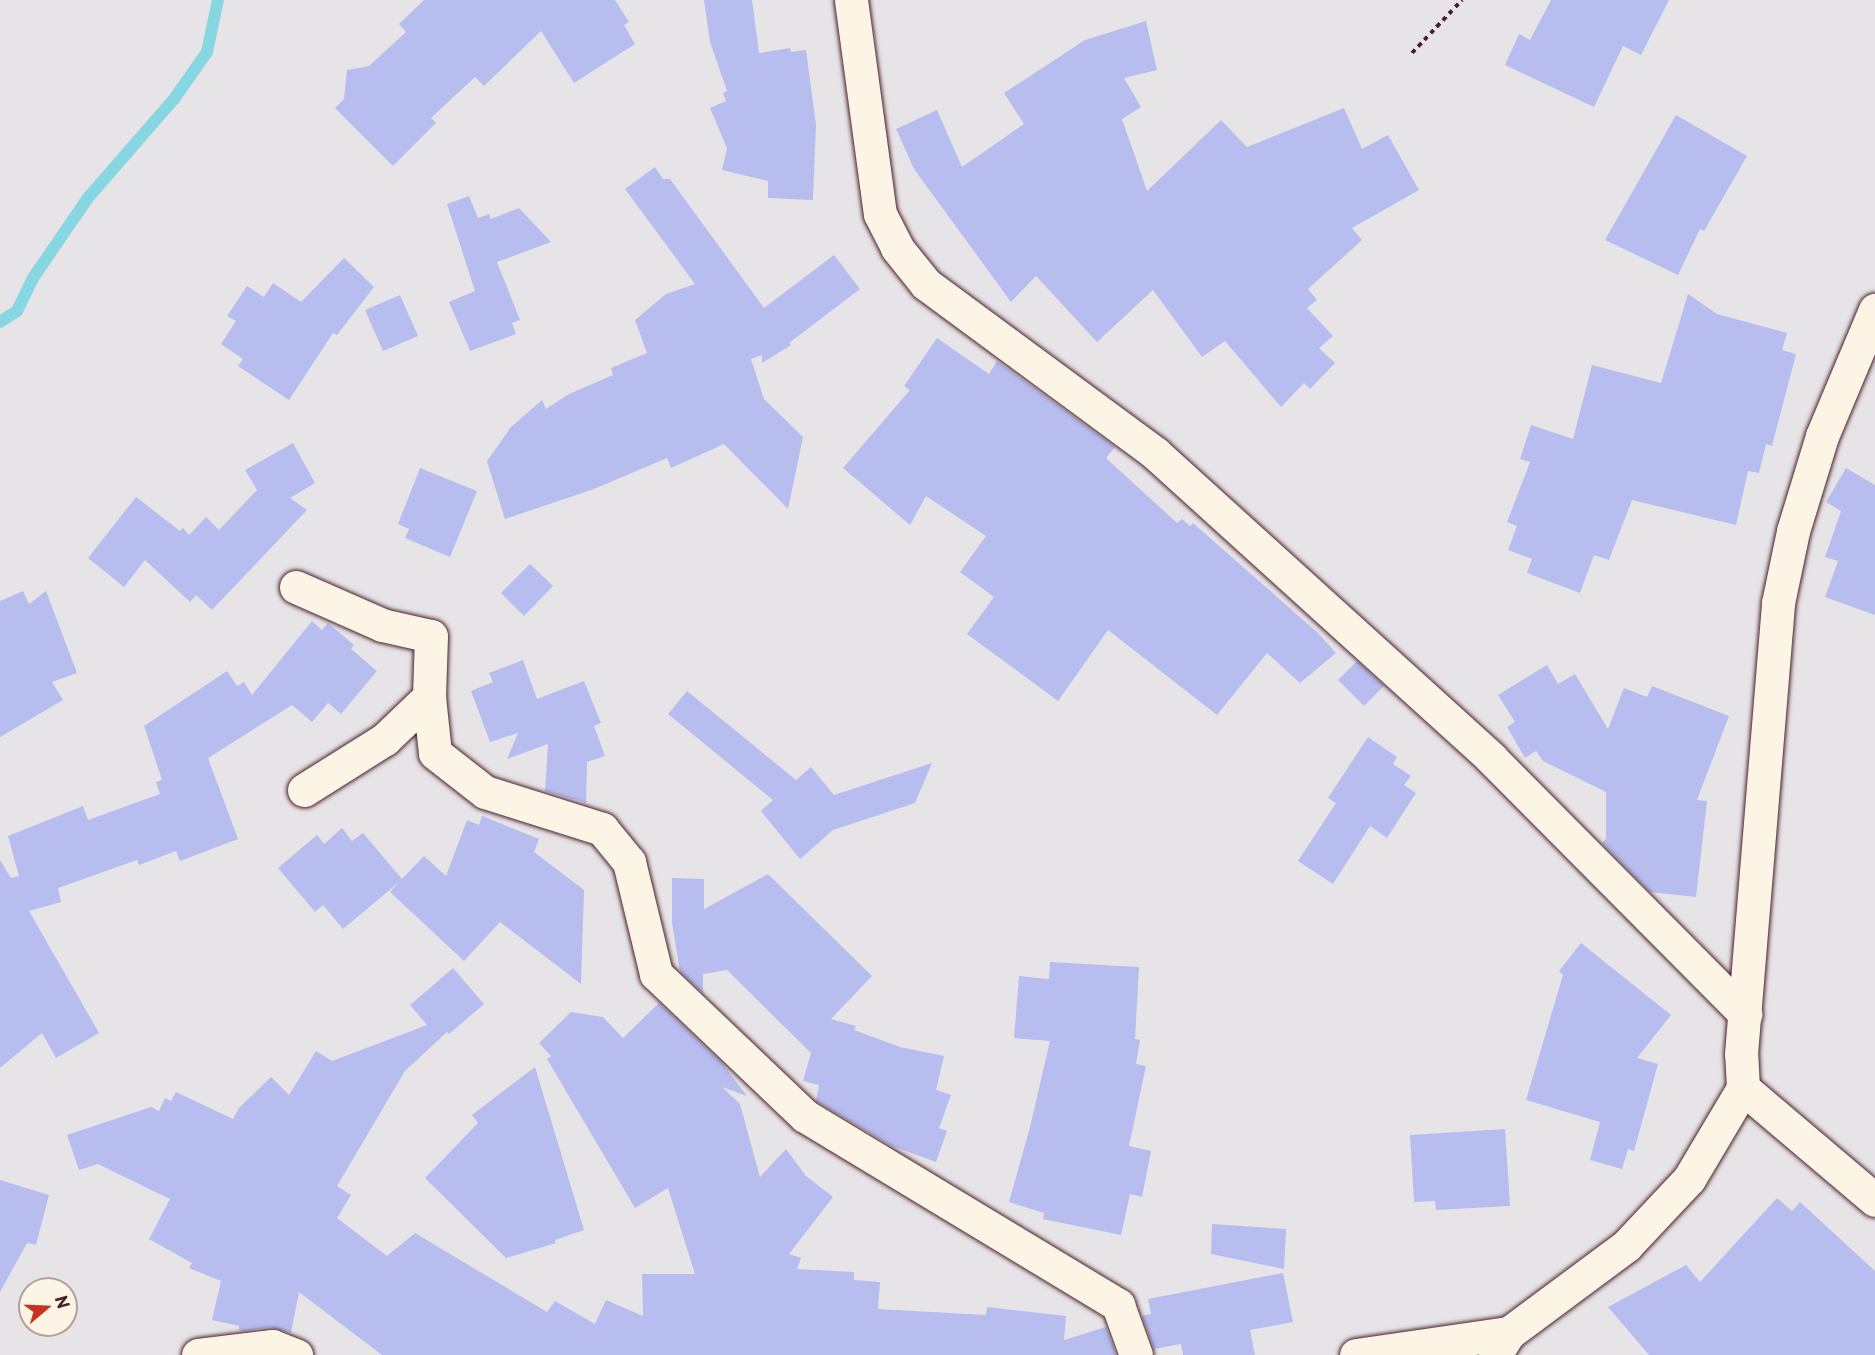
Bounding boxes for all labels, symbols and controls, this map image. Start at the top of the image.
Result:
north arrow [18,1277,78,1337]
text: N [50,1292,77,1312]

